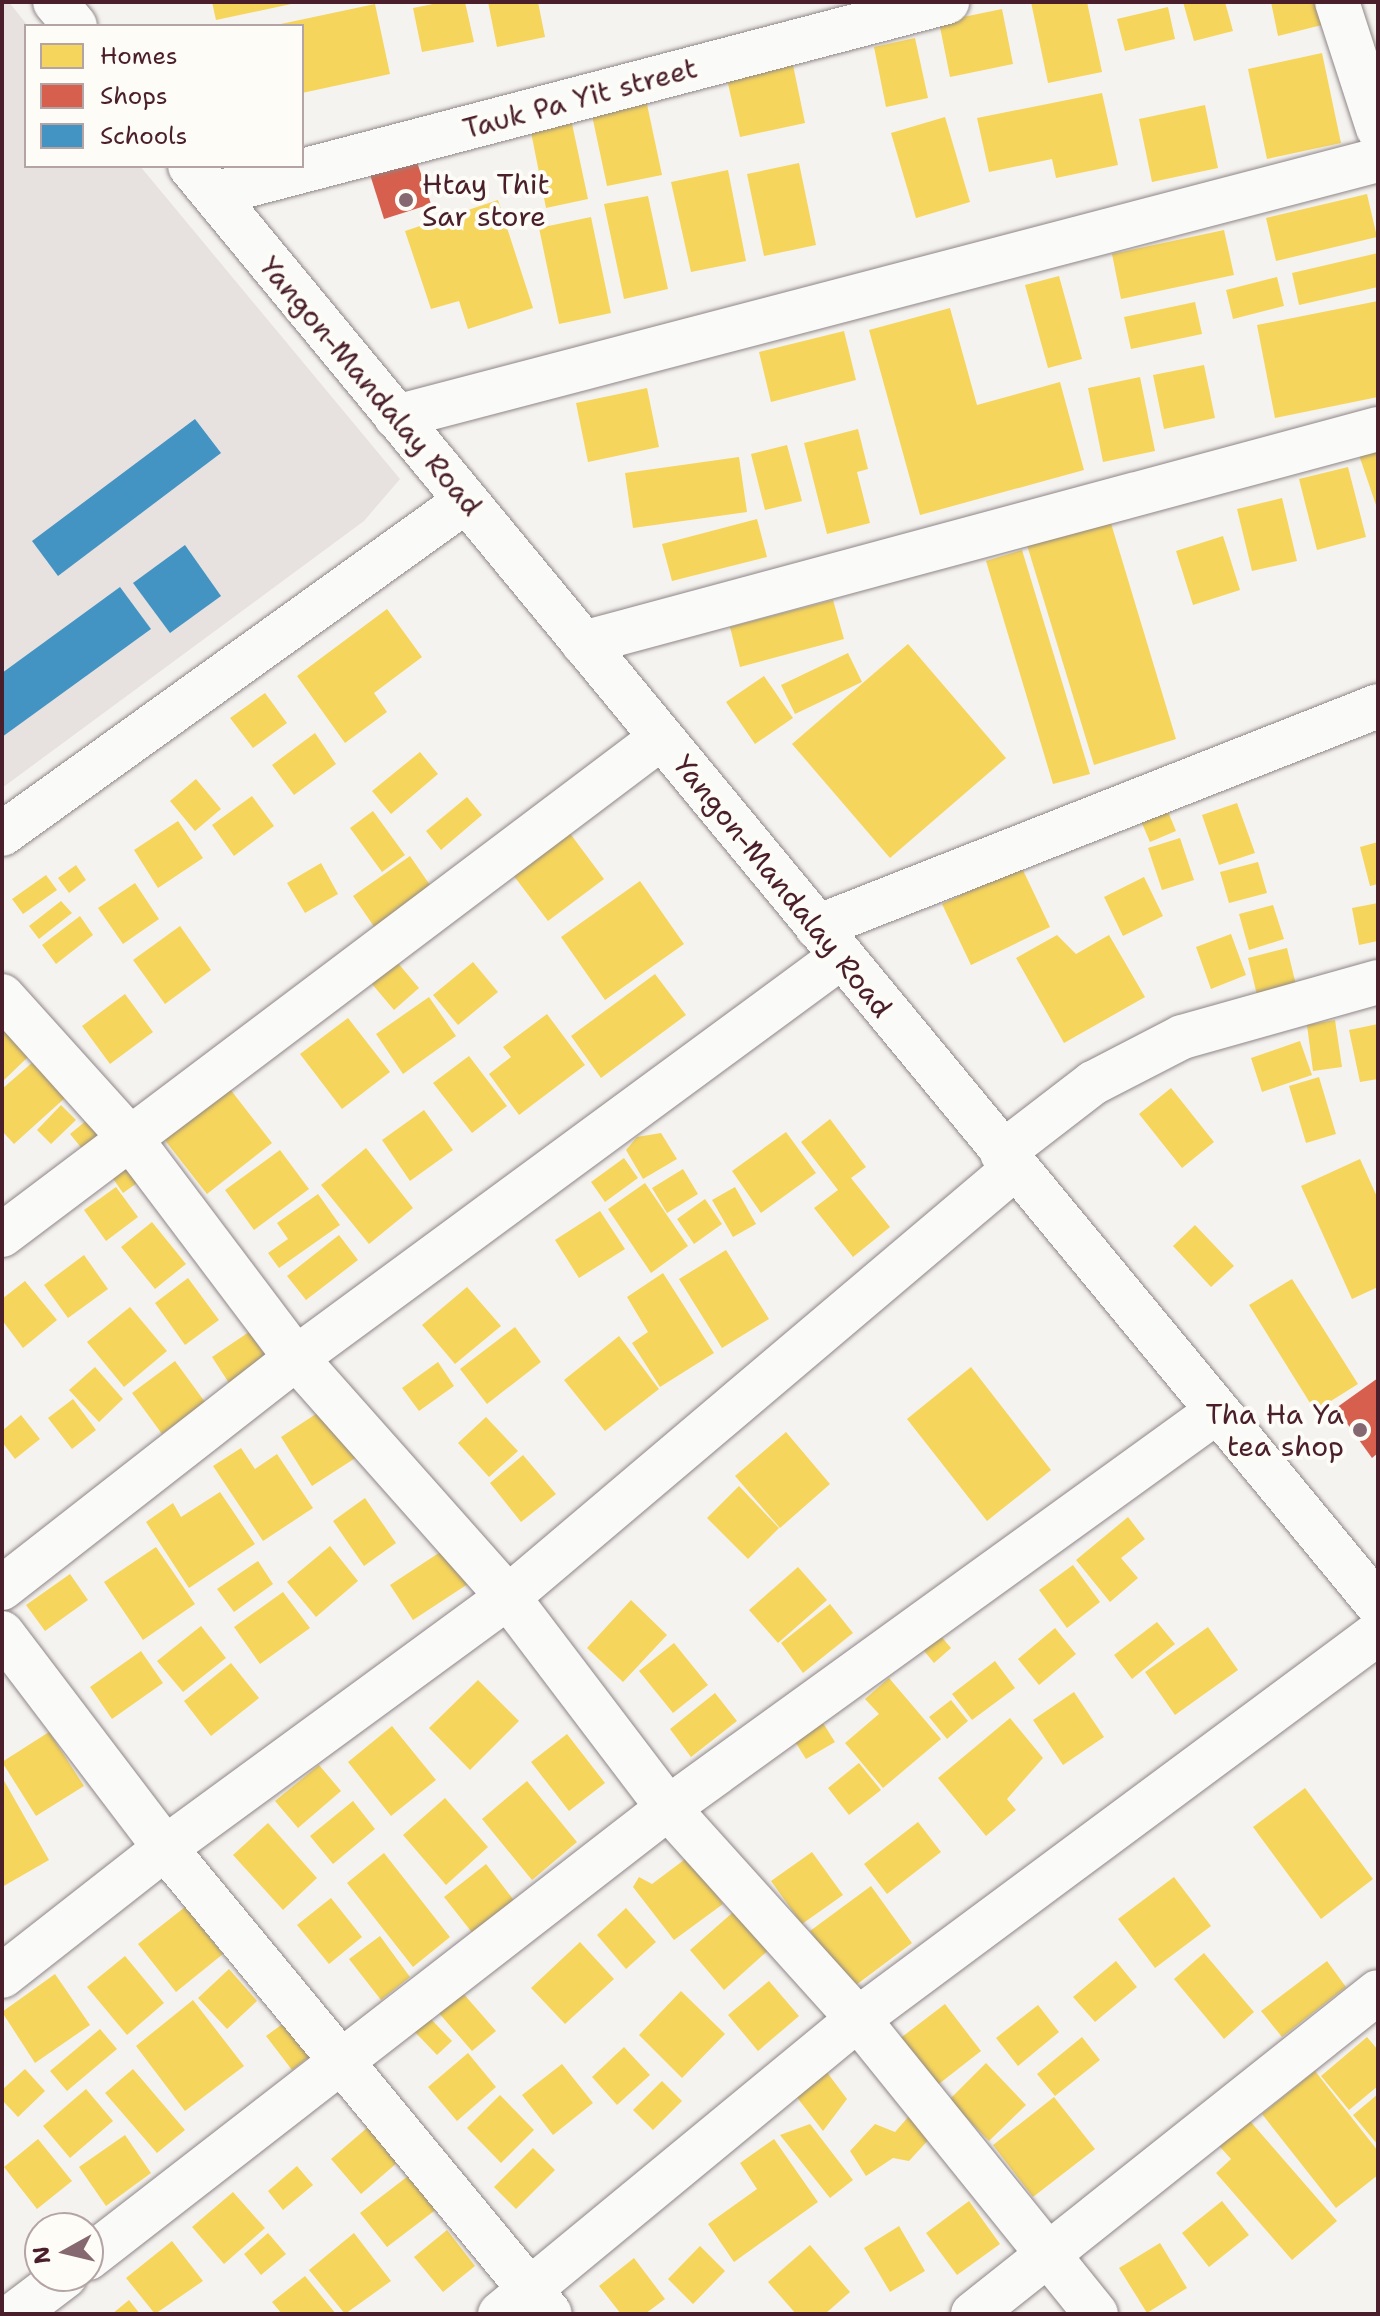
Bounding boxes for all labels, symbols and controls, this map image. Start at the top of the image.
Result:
legend [24,24,304,168]
text: Homes [100,40,178,72]
street label: Tauk Pa Yit street [459,51,701,145]
text: Shops [100,80,168,112]
text: Schools [100,120,187,152]
place label: Htay Thit Sar store [422,167,550,233]
marker: Htay Thit Sar store [397,191,415,209]
street label: Yangon-Mandalay Road [253,250,489,522]
street label: Yangon-Mandalay Road [667,748,899,1024]
place label: Tha Ha Ya tea shop [1205,1397,1344,1463]
marker: Tha Ha Ya tea shop [1351,1421,1369,1439]
north arrow [24,2212,104,2292]
text: N [26,2244,57,2266]

